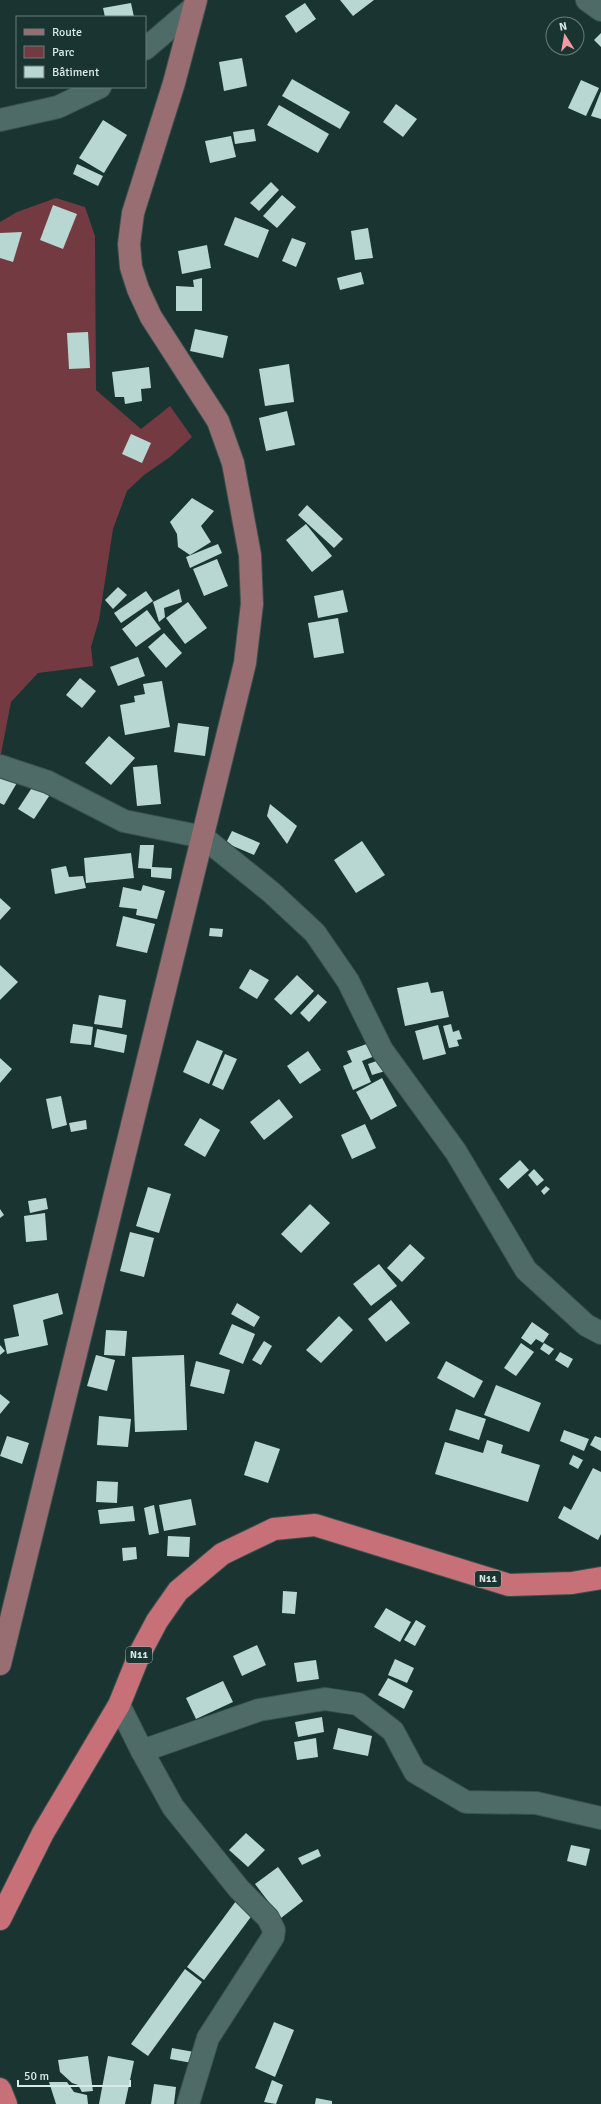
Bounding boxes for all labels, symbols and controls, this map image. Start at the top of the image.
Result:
legend [16,16,146,88]
north arrow [545,16,585,56]
text: N [558,20,568,34]
text: Route [52,25,82,40]
text: Parc [52,45,75,60]
text: Bâtiment [52,65,99,80]
road number: N11 [475,1571,501,1587]
road number: N11 [126,1647,152,1663]
scale bar [18,2062,130,2088]
text: 50 m [24,2069,49,2084]

